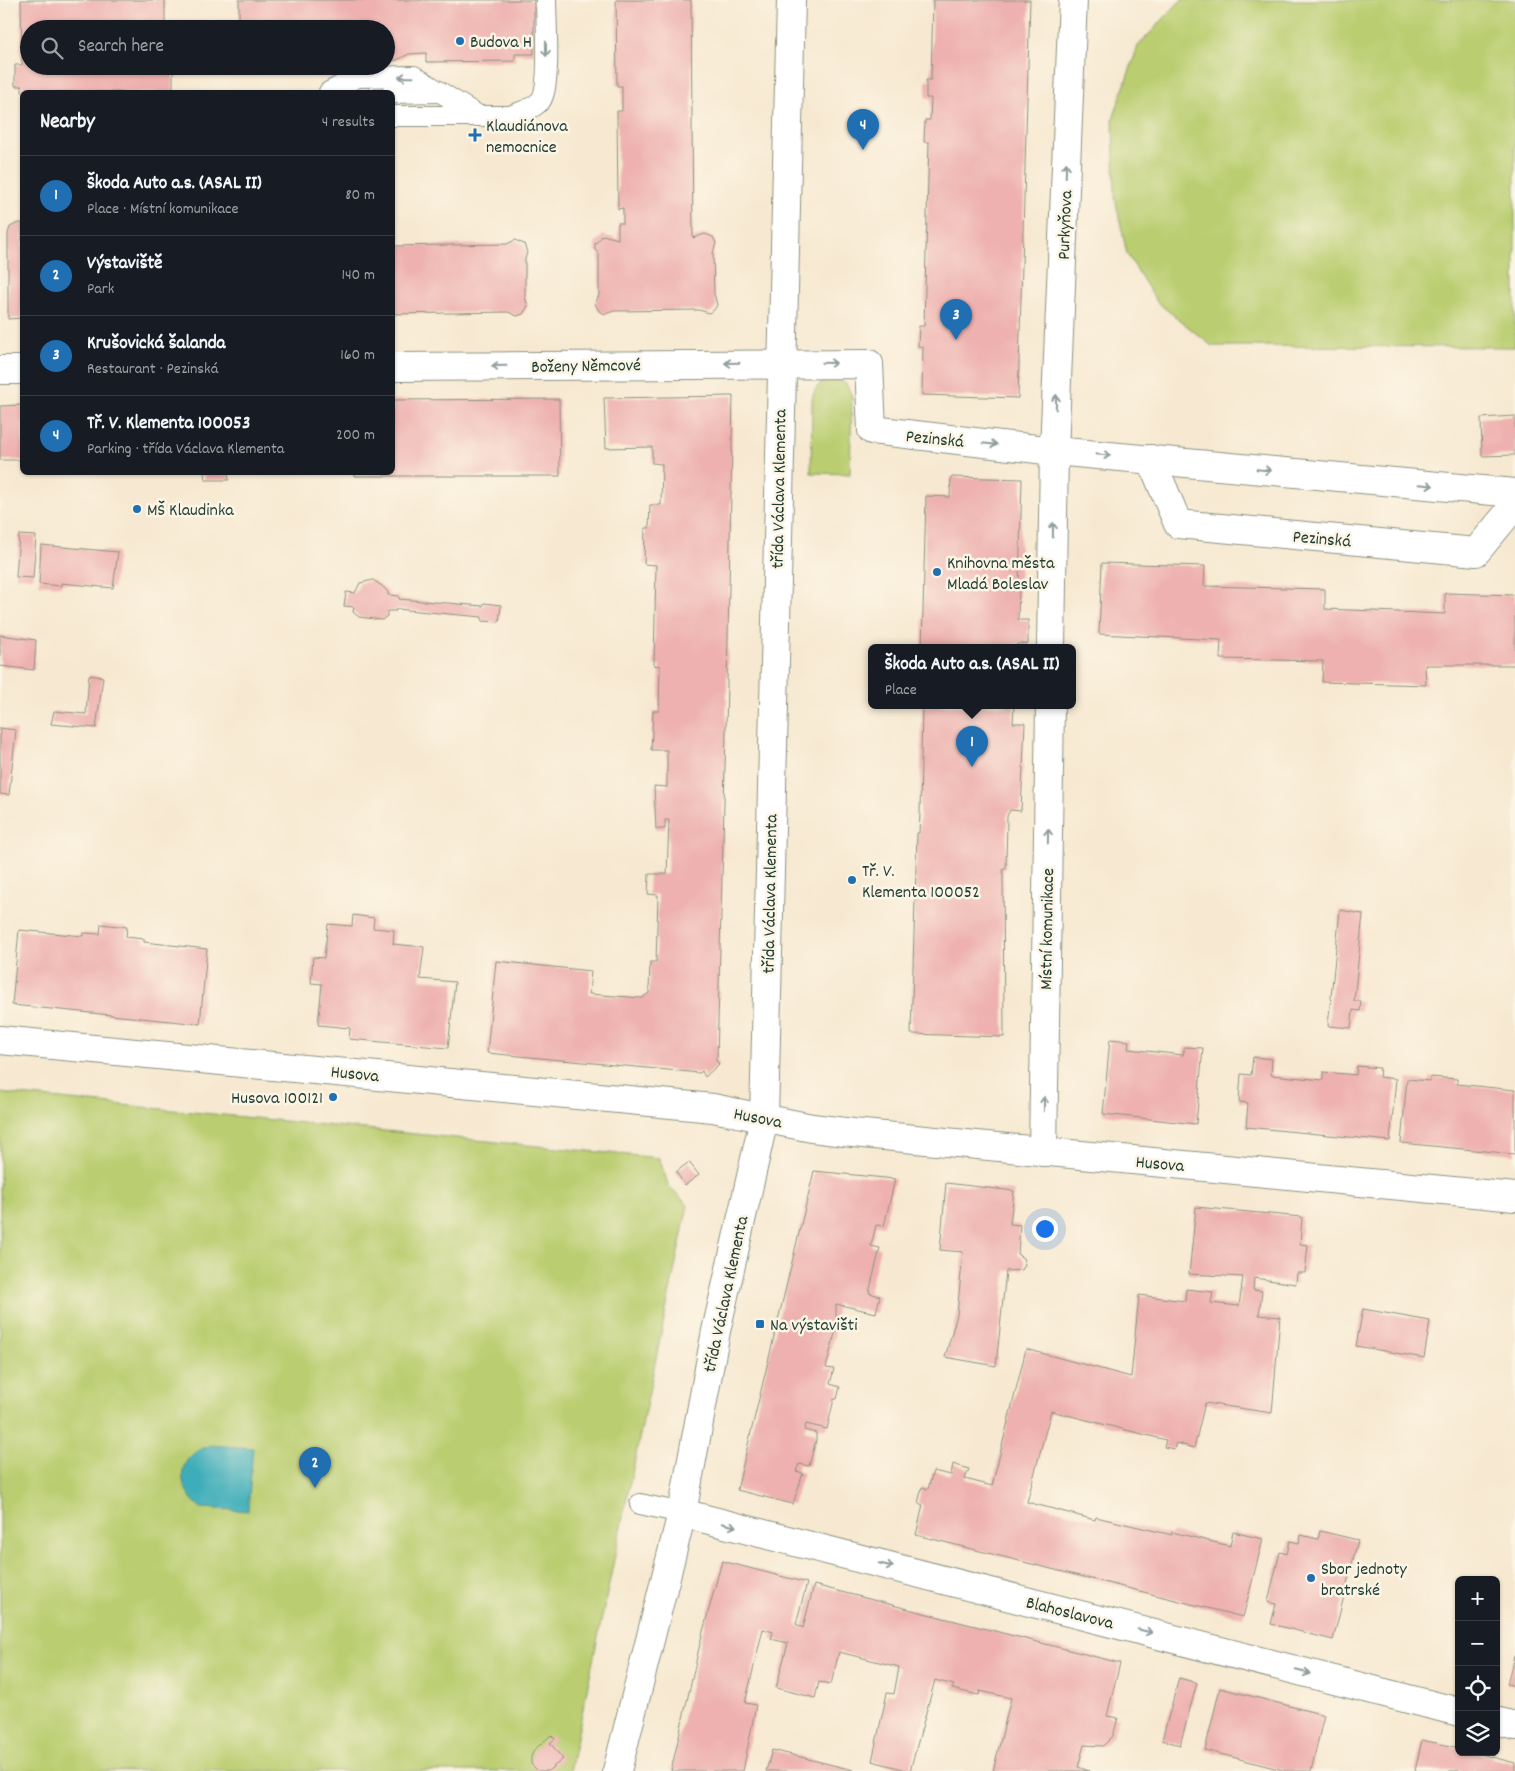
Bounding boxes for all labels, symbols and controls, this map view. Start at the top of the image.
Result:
search box [20,20,395,75]
place label: Budova H [470,31,532,56]
icon: search [38,34,66,62]
text: Search here [78,34,164,61]
marker: Budova H [454,35,466,47]
one-way arrow [541,40,551,56]
one-way arrow [398,72,414,81]
text: Nearby [40,108,95,138]
pin: 4 [847,109,879,150]
text: 4 results [322,111,375,134]
place label: Klaudiánova nemocnice [486,115,568,161]
marker: Klaudiánova nemocnice [468,128,482,142]
one-way arrow [1061,162,1071,178]
text: Škoda Auto a.s. (ASAL II) [87,171,262,198]
text: 1 [54,184,58,207]
text: 80 m [345,184,375,207]
street label: Purkyňova [1053,189,1080,260]
text: Place · Místní komunikace [87,198,238,221]
text: Výstaviště [87,251,163,278]
text: 2 [53,264,60,287]
text: 140 m [341,264,375,287]
text: Park [87,278,114,301]
pin: 3 [940,299,972,340]
text: Krušovická šalanda [87,331,226,358]
text: 3 [52,344,60,367]
text: 160 m [340,344,375,367]
street label: Boženy Němcové [531,354,641,381]
text: Restaurant · Pezinská [87,358,219,381]
one-way arrow [724,358,740,368]
one-way arrow [820,358,837,368]
one-way arrow [492,361,508,371]
one-way arrow [1051,394,1061,410]
street label: třída Václava Klementa [767,409,794,569]
text: Tř. V. Klementa 100053 [87,411,250,438]
text: 4 [53,424,59,447]
text: 200 m [336,424,375,447]
street label: Pezinská [904,425,965,456]
text: Parking · třída Václava Klementa [87,438,284,461]
one-way arrow [982,439,998,449]
one-way arrow [1094,450,1110,459]
one-way arrow [1256,465,1272,475]
one-way arrow [1418,480,1434,490]
place label: MŠ Klaudinka [147,499,234,524]
marker: MŠ Klaudinka [131,503,143,515]
one-way arrow [1048,522,1058,538]
street label: Pezinská [1292,525,1352,555]
place label: Knihovna města Mladá Boleslav [947,552,1055,598]
marker: Knihovna města Mladá Boleslav [931,566,943,578]
popup [868,644,1076,709]
text: Škoda Auto a.s. (ASAL II) [885,652,1059,679]
text: Place [885,679,917,702]
pin: 1 [956,726,988,767]
street label: třída Václava Klementa [758,814,785,974]
one-way arrow [1043,828,1053,844]
place label: Tř. V. Klementa 100052 [862,860,980,906]
street label: Místní komunikace [1035,868,1062,990]
marker: Tř. V. Klementa 100052 [846,874,858,886]
street label: Husova [329,1061,381,1091]
place label: Husova 100121 [231,1087,323,1112]
marker: Husova 100121 [327,1091,339,1103]
one-way arrow [1039,1096,1049,1112]
street label: Husova [731,1103,784,1136]
street label: Husova [1135,1151,1186,1180]
street label: třída Václava Klementa [699,1213,756,1375]
your location [1032,1216,1058,1242]
place label: Na výstavišti [770,1314,857,1339]
marker: Na výstavišti [754,1318,766,1330]
pin: 2 [299,1447,331,1488]
one-way arrow [720,1520,736,1530]
place label: Sbor jednoty bratrské [1321,1558,1408,1604]
one-way arrow [878,1561,894,1570]
marker: Sbor jednoty bratrské [1305,1572,1317,1584]
map controls [1455,1576,1500,1756]
button: + [1455,1576,1500,1621]
street label: Blahoslavova [1023,1591,1116,1637]
button: − [1455,1621,1500,1666]
one-way arrow [1137,1627,1153,1636]
button: locate [1455,1666,1500,1711]
one-way arrow [1294,1668,1310,1677]
button: layers [1455,1711,1500,1756]

